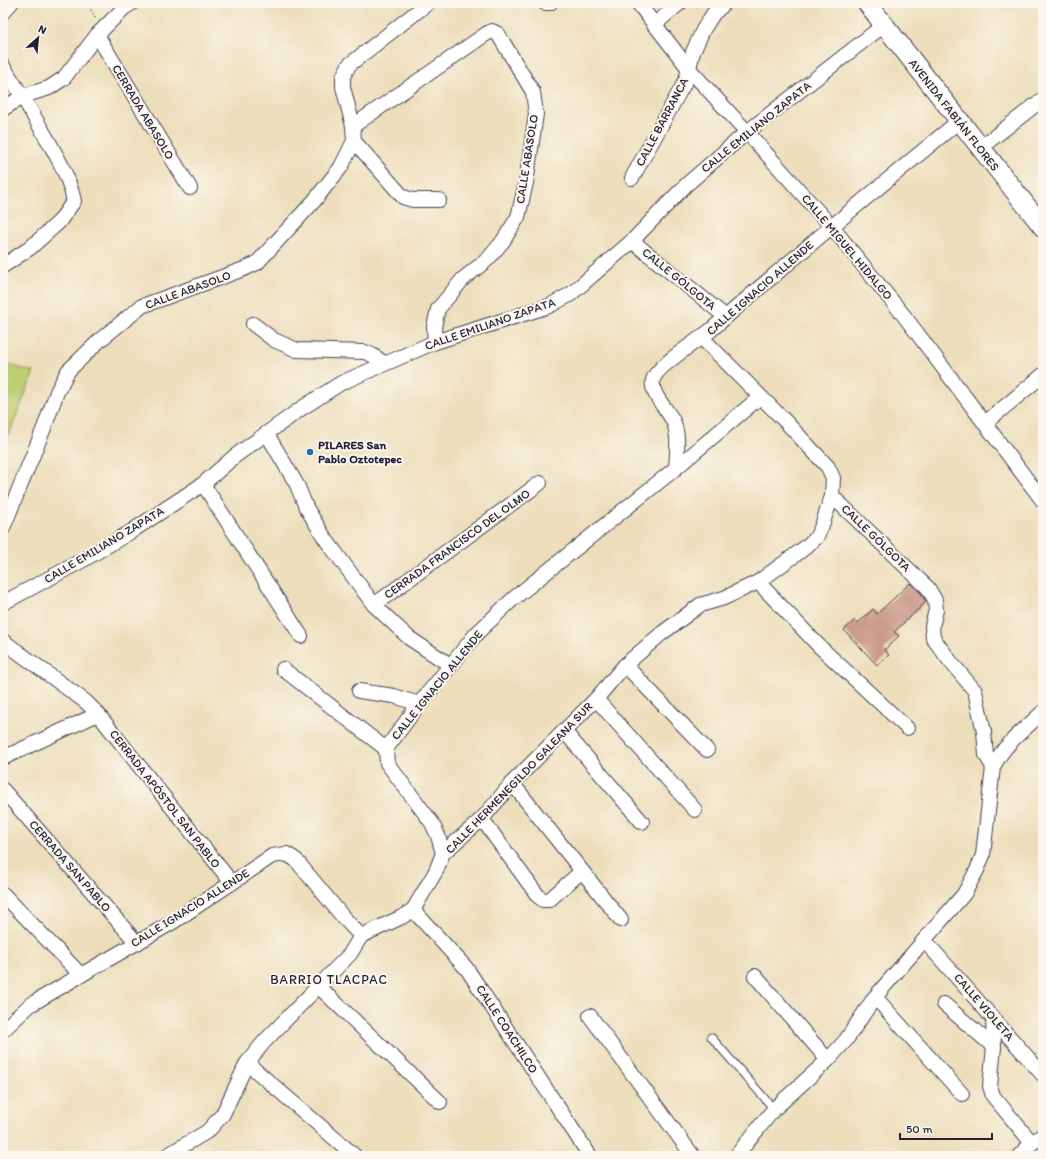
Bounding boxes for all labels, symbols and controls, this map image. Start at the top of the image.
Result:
north arrow [18,18,58,58]
text: N [36,22,49,37]
street label: AVENIDA FABIÁN FLORES [906,56,1002,174]
street label: CERRADA ABASOLO [109,62,177,162]
street label: CALLE BARRANCA [633,75,691,169]
street label: CALLE EMILIANO ZAPATA [698,78,814,176]
street label: CALLE ABASOLO [513,113,541,205]
street label: CALLE MIGUEL HIDALGO [799,191,896,303]
street label: CALLE IGNACIO ALLENDE [704,238,817,338]
street label: CALLE GÓLGOTA [639,245,719,313]
street label: CALLE ABASOLO [143,268,233,312]
street label: CALLE EMILIANO ZAPATA [423,295,557,353]
place label: PILARES San Pablo Oztotepec [318,438,402,467]
marker: PILARES San Pablo Oztotepec [305,447,315,457]
street label: CERRADA FRANCISCO DEL OLMO [381,486,533,602]
street label: CALLE GÓLGOTA [839,501,914,575]
street label: CALLE EMILIANO ZAPATA [42,503,167,586]
street label: CALLE IGNACIO ALLENDE [388,627,486,743]
street label: CALLE HERMENEGILDO GALEANA SUR [443,699,595,857]
street label: CERRADA APÓSTOL SAN PABLO [107,727,224,871]
street label: CERRADA SAN PABLO [26,817,114,915]
street label: CALLE IGNACIO ALLENDE [128,866,252,950]
street label: CALLE VIOLETA [951,971,1017,1044]
district label: BARRIO TLACPAC [270,972,388,987]
street label: CALLE COACHILCO [473,982,541,1076]
scale bar [900,1115,992,1141]
text: 50 m [906,1122,932,1136]

